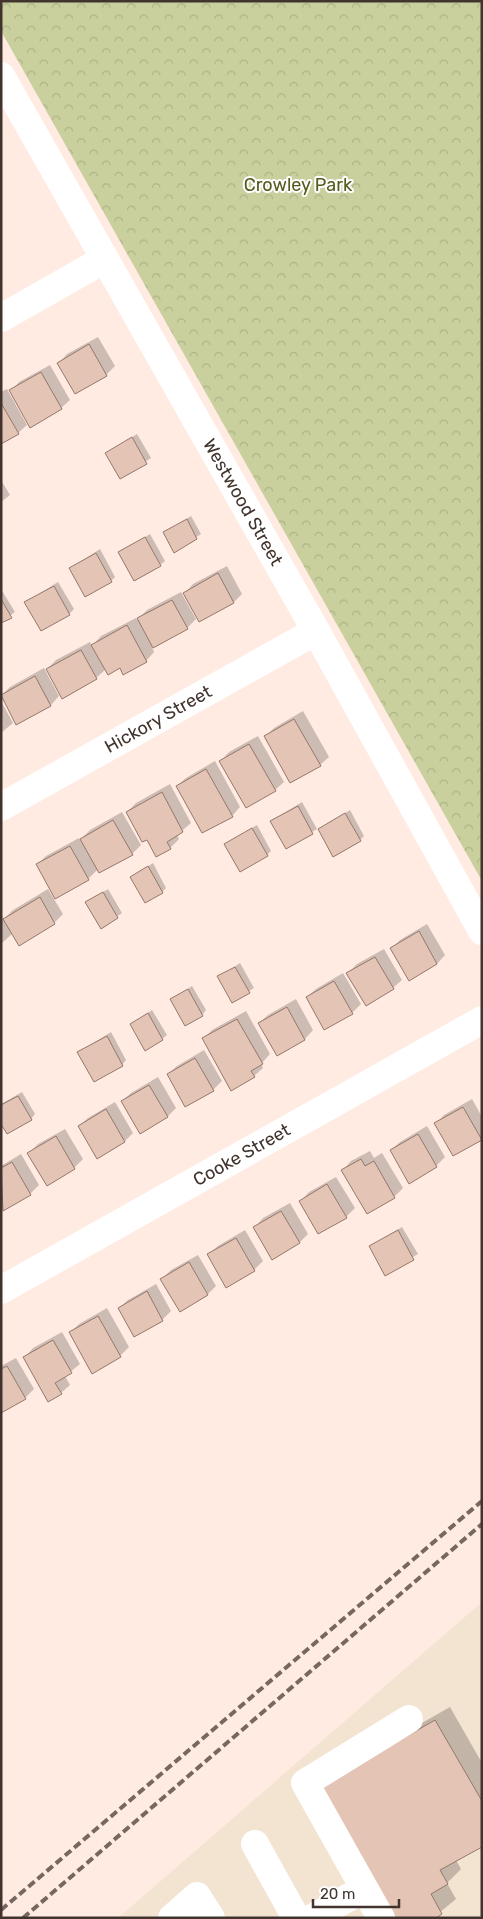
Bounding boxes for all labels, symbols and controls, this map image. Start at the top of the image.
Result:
park label: Crowley Park [244,174,353,196]
street label: Westwood Street [198,435,288,570]
street label: Hickory Street [101,681,216,758]
street label: Cooke Street [189,1119,294,1191]
scale bar [313,1876,399,1908]
text: 20 m [320,1885,355,1903]

